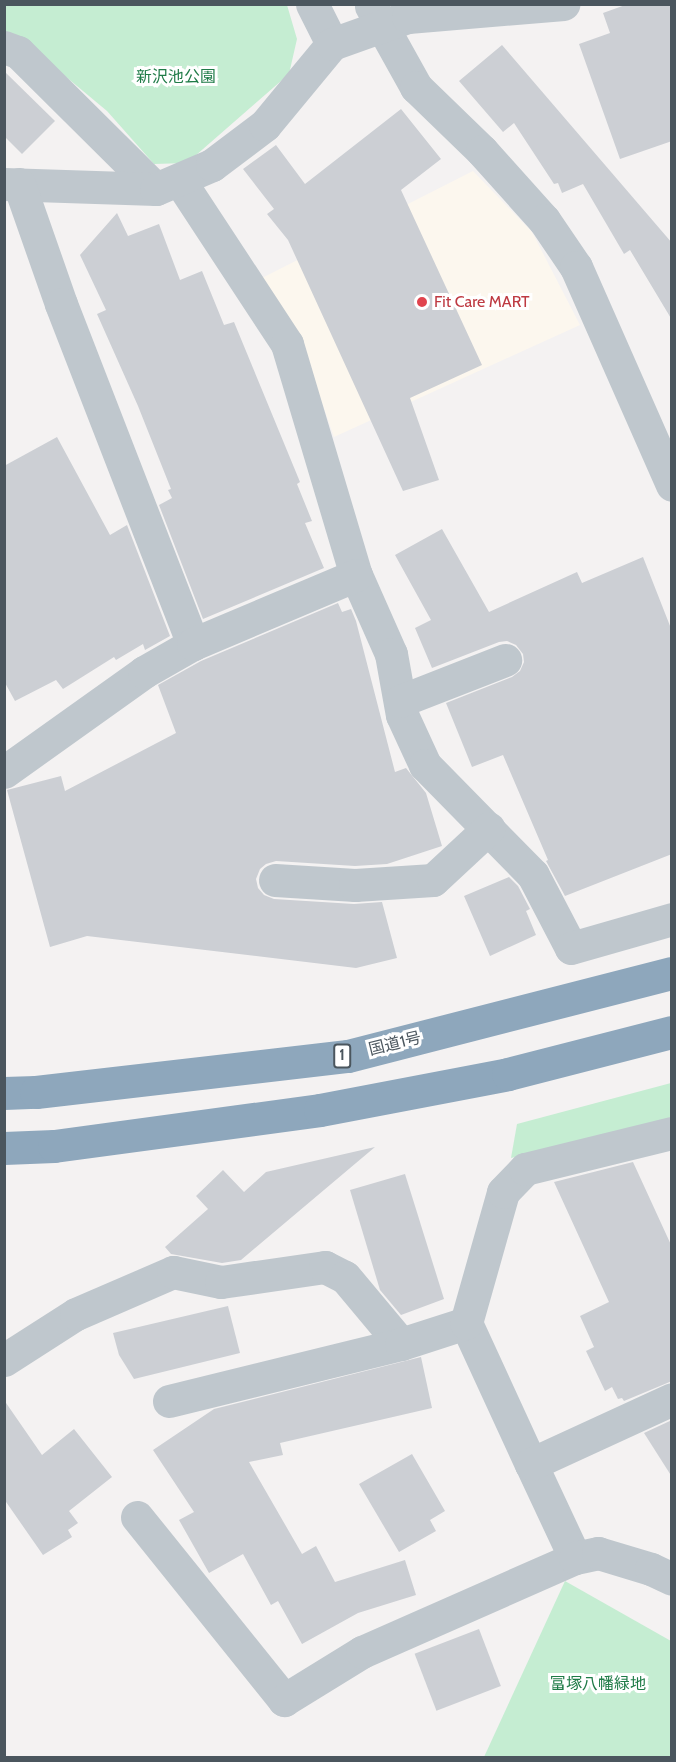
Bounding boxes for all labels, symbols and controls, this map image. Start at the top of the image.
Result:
park label: 新沢池公園 [136,67,216,87]
place label: Fit Care MART [434,292,530,312]
marker: Fit Care MART [415,295,429,309]
street label: 国道1号 [367,1028,423,1060]
road number: 1 [333,1044,351,1068]
park label: 富塚八幡緑地 [550,1674,646,1694]

